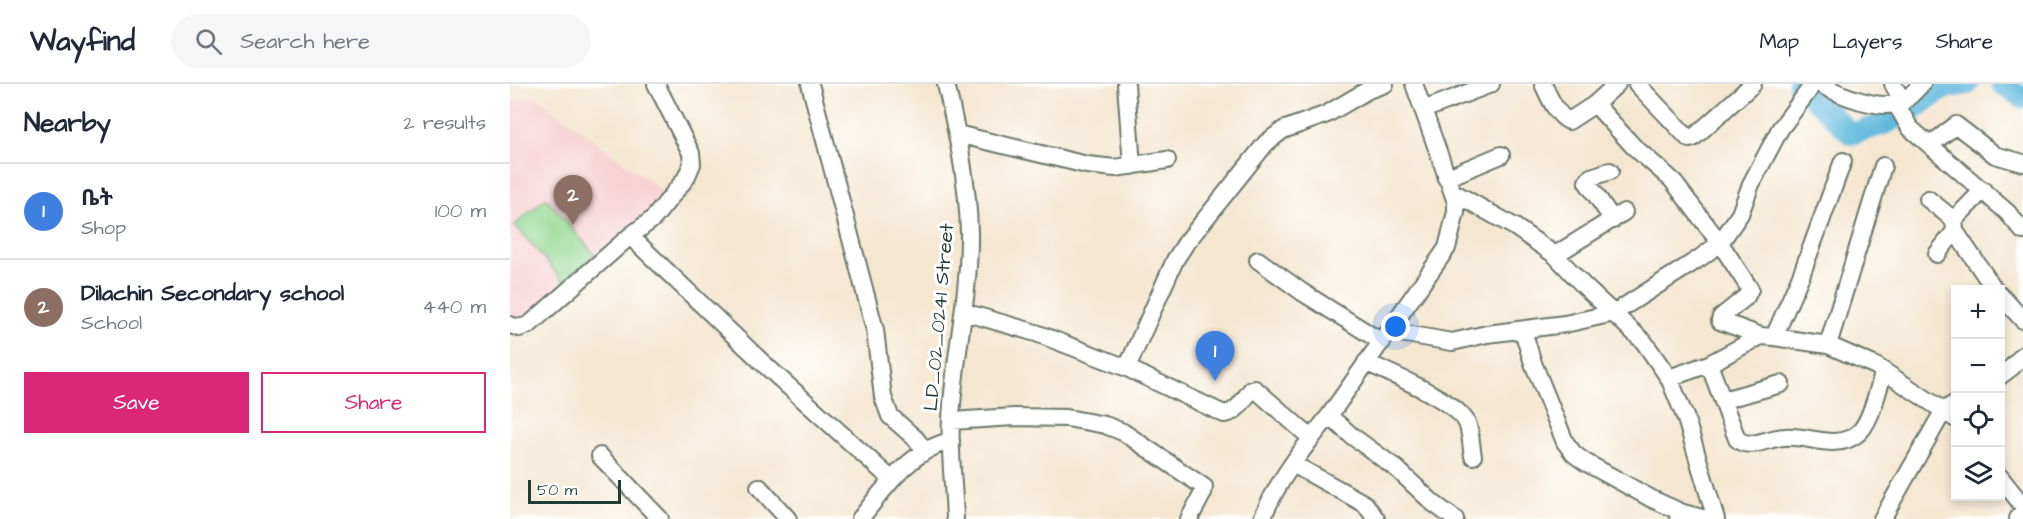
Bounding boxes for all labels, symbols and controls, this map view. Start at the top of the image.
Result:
search box [171,14,591,68]
text: Wayfind [30,22,135,61]
icon: search [192,25,225,58]
text: Search here [240,26,370,57]
text: Map [1759,27,1799,56]
text: Layers [1832,27,1902,56]
text: Share [1935,27,1993,56]
text: Nearby [24,105,111,141]
text: 2 results [403,109,486,137]
pin: 2 [554,176,592,225]
text: ቤት [81,183,113,214]
text: 1 [42,197,45,225]
text: 100 m [435,197,486,225]
text: Shop [81,214,126,242]
street label: LD_02_0241 Street [917,222,961,412]
text: Dilachin Secondary school [81,278,344,309]
map controls [1951,285,2005,501]
button: + [1951,285,2005,339]
text: 2 [38,293,49,321]
text: 440 m [423,293,486,321]
text: School [81,309,142,337]
your location [1381,312,1410,341]
pin: 1 [1196,332,1234,381]
button: − [1951,339,2005,393]
button: Save [24,372,249,433]
button: Share [261,372,486,433]
button: locate [1951,393,2005,447]
button: layers [1951,447,2005,501]
scale bar [528,477,621,504]
text: 50 m [537,479,577,501]

